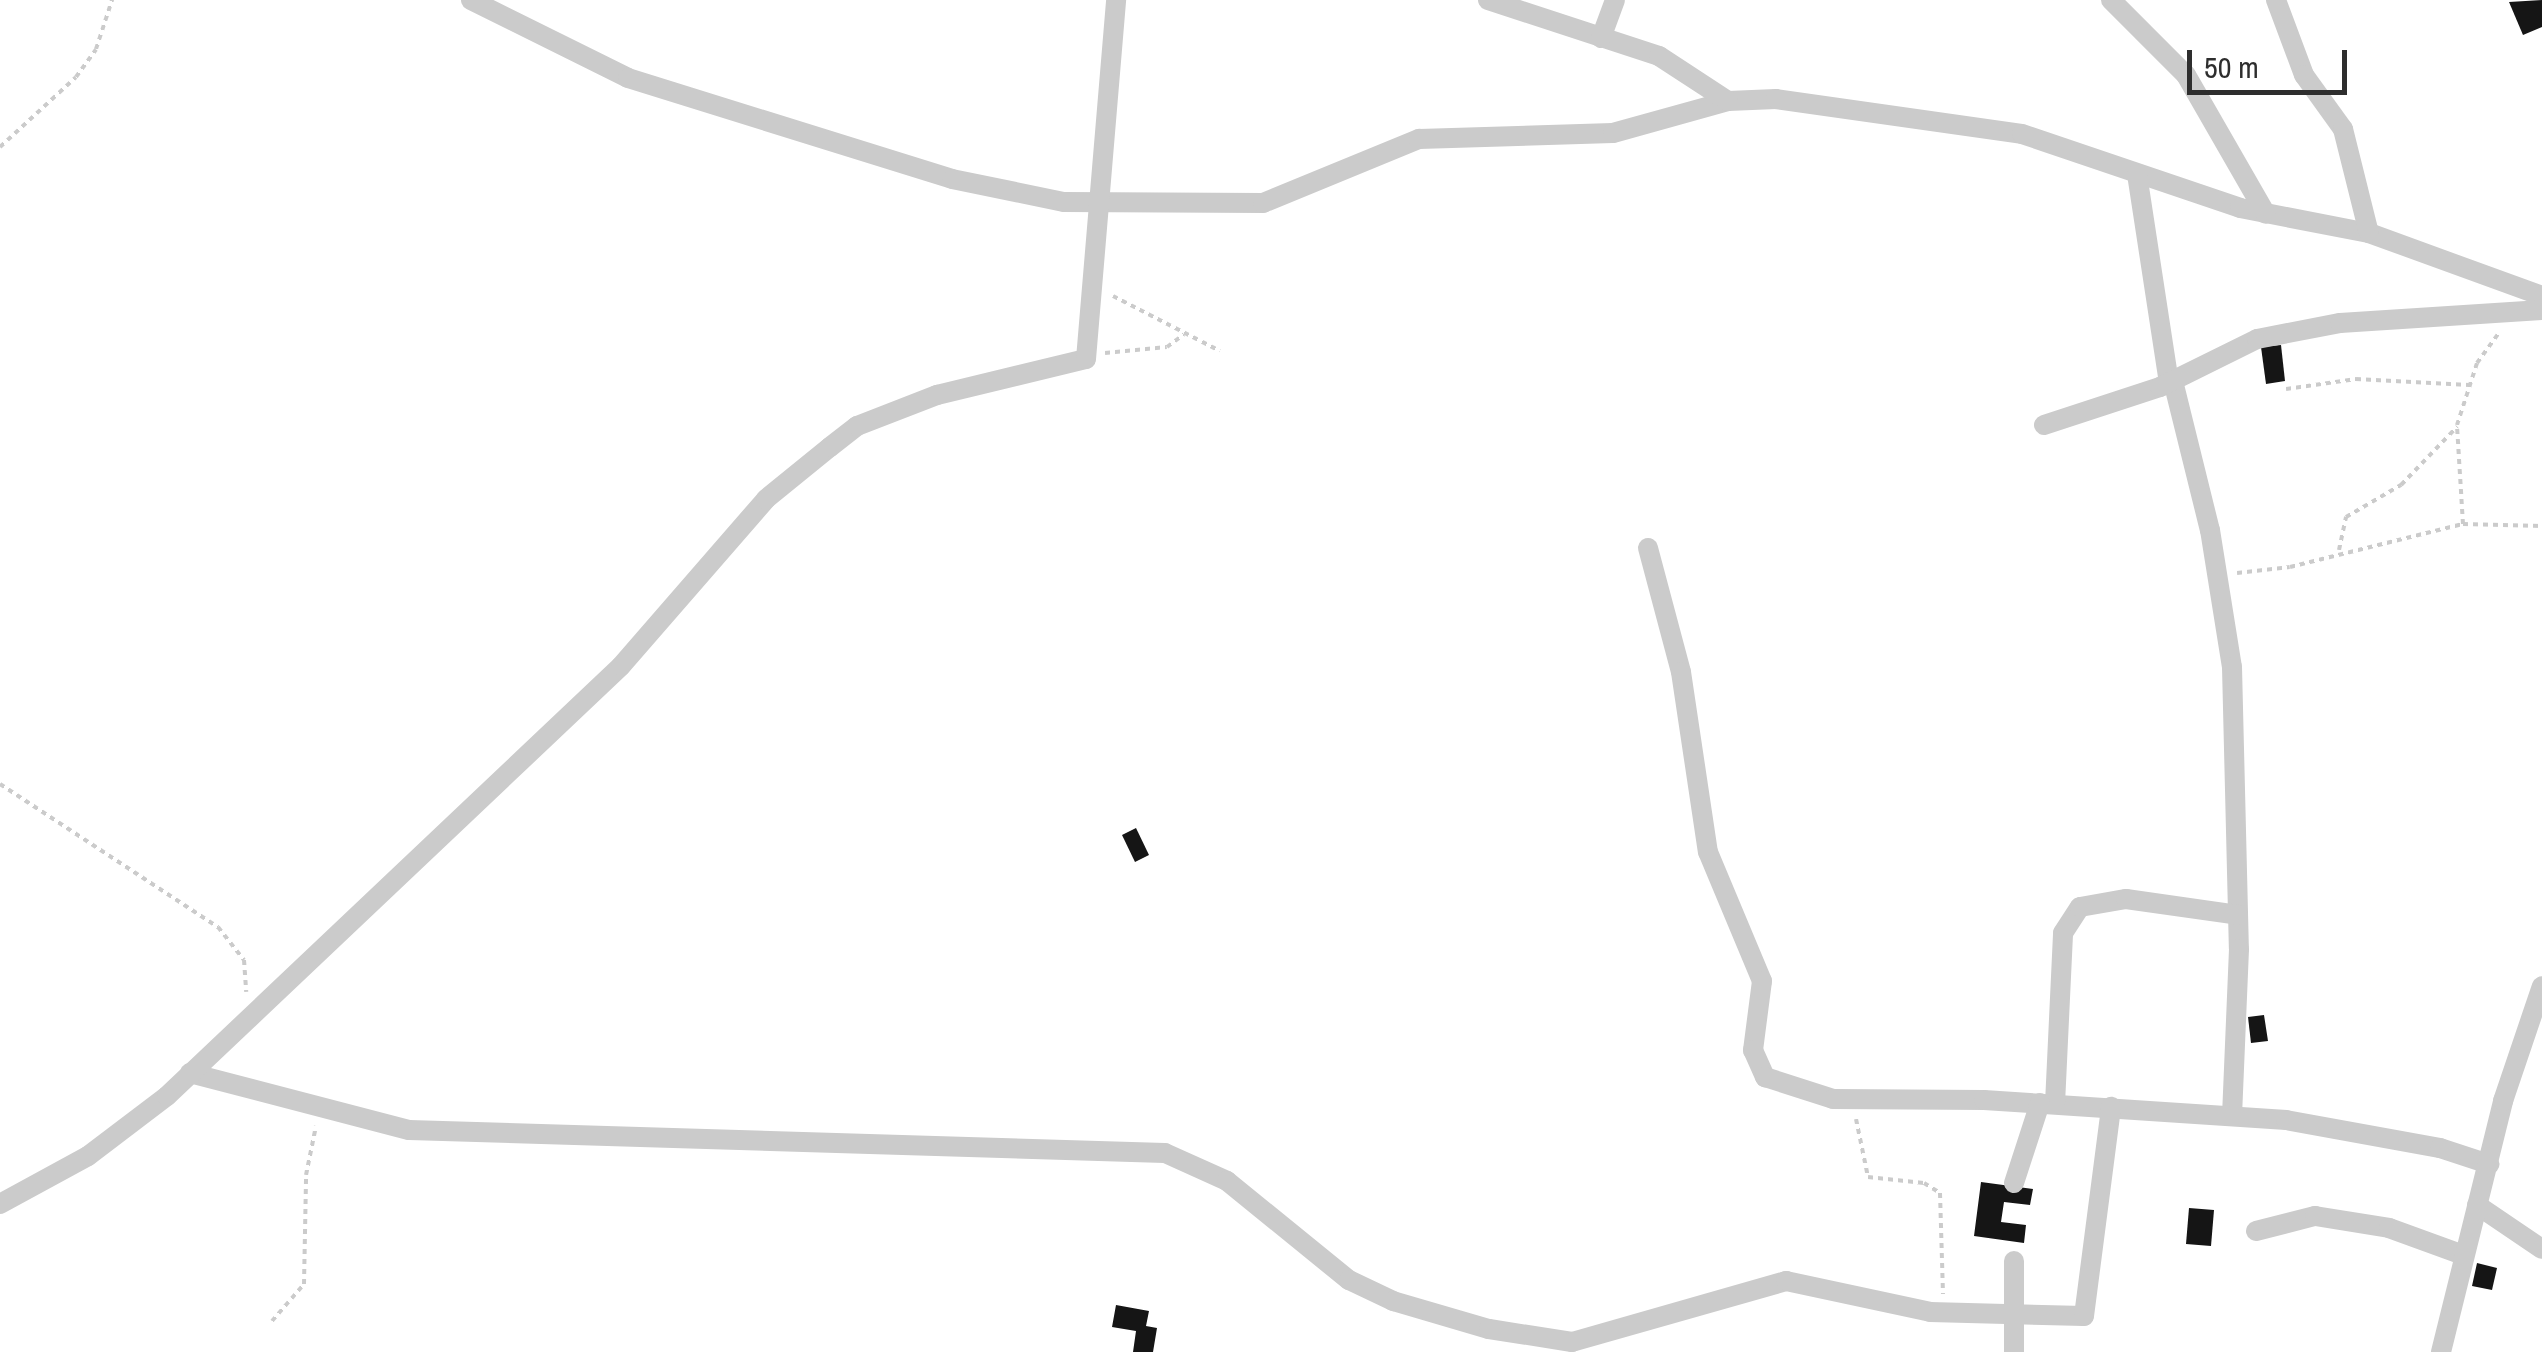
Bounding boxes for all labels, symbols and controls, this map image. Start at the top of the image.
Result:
scale bar [2192,30,2352,92]
text: 50 m [2204,47,2259,87]

